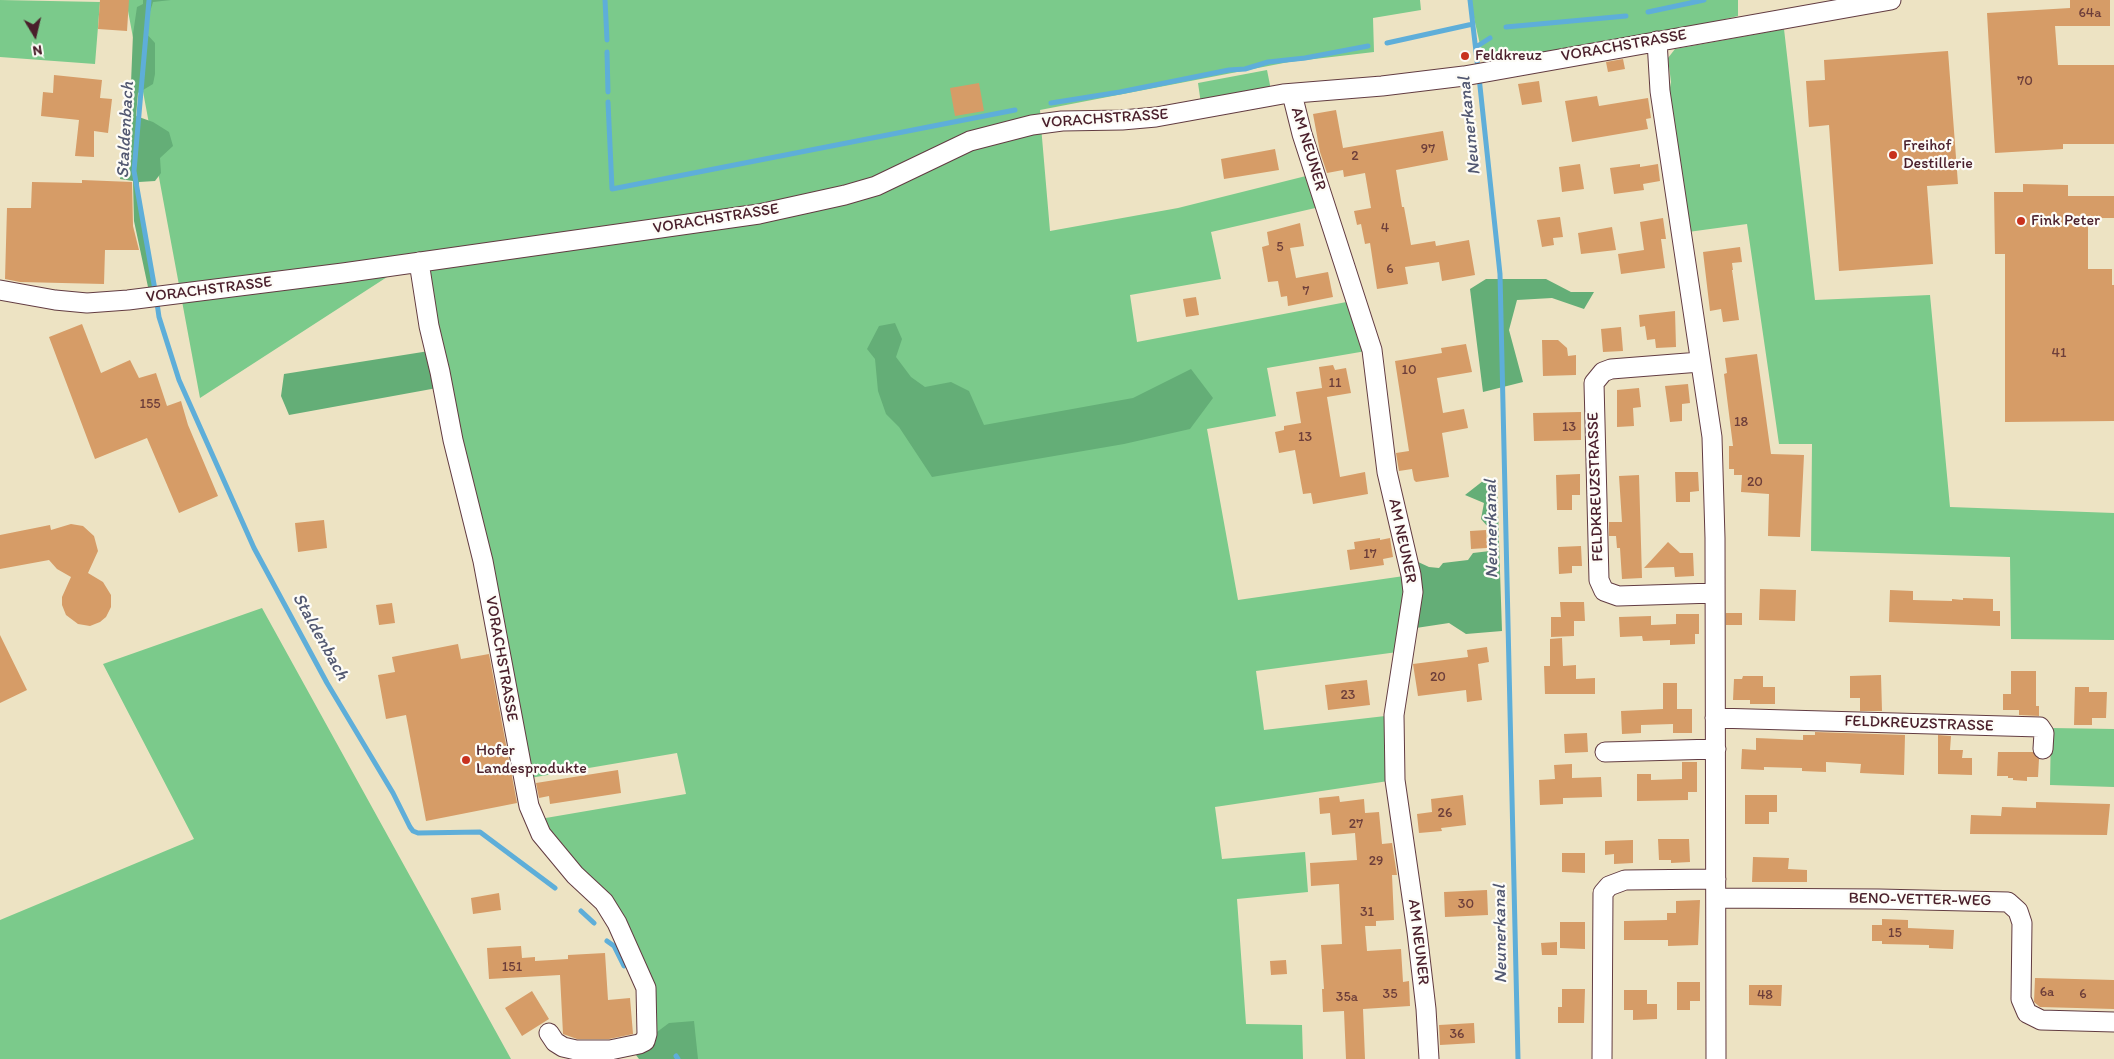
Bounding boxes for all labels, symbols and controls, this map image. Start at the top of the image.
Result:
house number: 64a [2078,5,2102,21]
north arrow [10,10,60,60]
street label: VORACHSTRASSE [1560,26,1688,66]
text: N [31,41,43,59]
place label: Feldkreuz [1475,46,1542,66]
marker: Feldkreuz [1459,50,1471,62]
house number: 70 [2017,73,2033,89]
water label: Neunerkanal [1454,76,1486,176]
water label: Staldenbach [113,81,139,179]
street label: VORACHSTRASSE [1041,105,1169,133]
street label: AM NEUNER [1286,105,1330,193]
place label: Freihof Destillerie [1903,136,1973,174]
house number: 97 [1421,141,1435,157]
house number: 2 [1351,148,1359,164]
marker: Freihof Destillerie [1887,149,1899,161]
street label: VORACHSTRASSE [652,200,780,238]
place label: Fink Peter [2031,211,2100,231]
marker: Fink Peter [2015,215,2027,227]
house number: 4 [1381,220,1389,236]
house number: 5 [1276,239,1284,255]
house number: 6 [1386,261,1394,277]
street label: VORACHSTRASSE [145,273,273,307]
house number: 7 [1303,283,1309,299]
house number: 41 [2052,345,2066,361]
house number: 10 [1401,362,1417,378]
house number: 11 [1329,375,1341,391]
house number: 155 [139,396,161,412]
street label: FELDKREUZSTRASSE [1584,412,1608,562]
house number: 18 [1734,414,1748,430]
house number: 13 [1562,419,1576,435]
house number: 13 [1298,429,1312,445]
house number: 20 [1747,474,1763,490]
water label: Neunerkanal [1480,479,1504,579]
street label: AM NEUNER [1384,497,1420,585]
house number: 17 [1363,546,1377,562]
water label: Staldenbach [287,589,353,685]
street label: VORACHSTRASSE [481,595,521,723]
house number: 20 [1430,669,1446,685]
house number: 23 [1341,687,1355,703]
street label: FELDKREUZSTRASSE [1844,712,1994,736]
place label: Hofer Landesprodukte [476,741,587,779]
marker: Hofer Landesprodukte [460,754,472,766]
house number: 26 [1438,805,1452,821]
house number: 27 [1349,816,1363,832]
house number: 29 [1369,853,1383,869]
water label: Neunerkanal [1489,884,1513,984]
street label: BENO-VETTER-WEG [1848,889,1992,911]
house number: 30 [1458,896,1474,912]
street label: AM NEUNER [1403,898,1433,986]
house number: 31 [1360,904,1374,920]
house number: 15 [1888,925,1902,941]
house number: 151 [502,959,522,975]
house number: 6a [2040,984,2054,1000]
house number: 35 [1383,986,1397,1002]
house number: 6 [2079,986,2087,1002]
house number: 48 [1757,987,1773,1003]
house number: 35a [1336,989,1358,1005]
house number: 36 [1449,1026,1465,1042]

